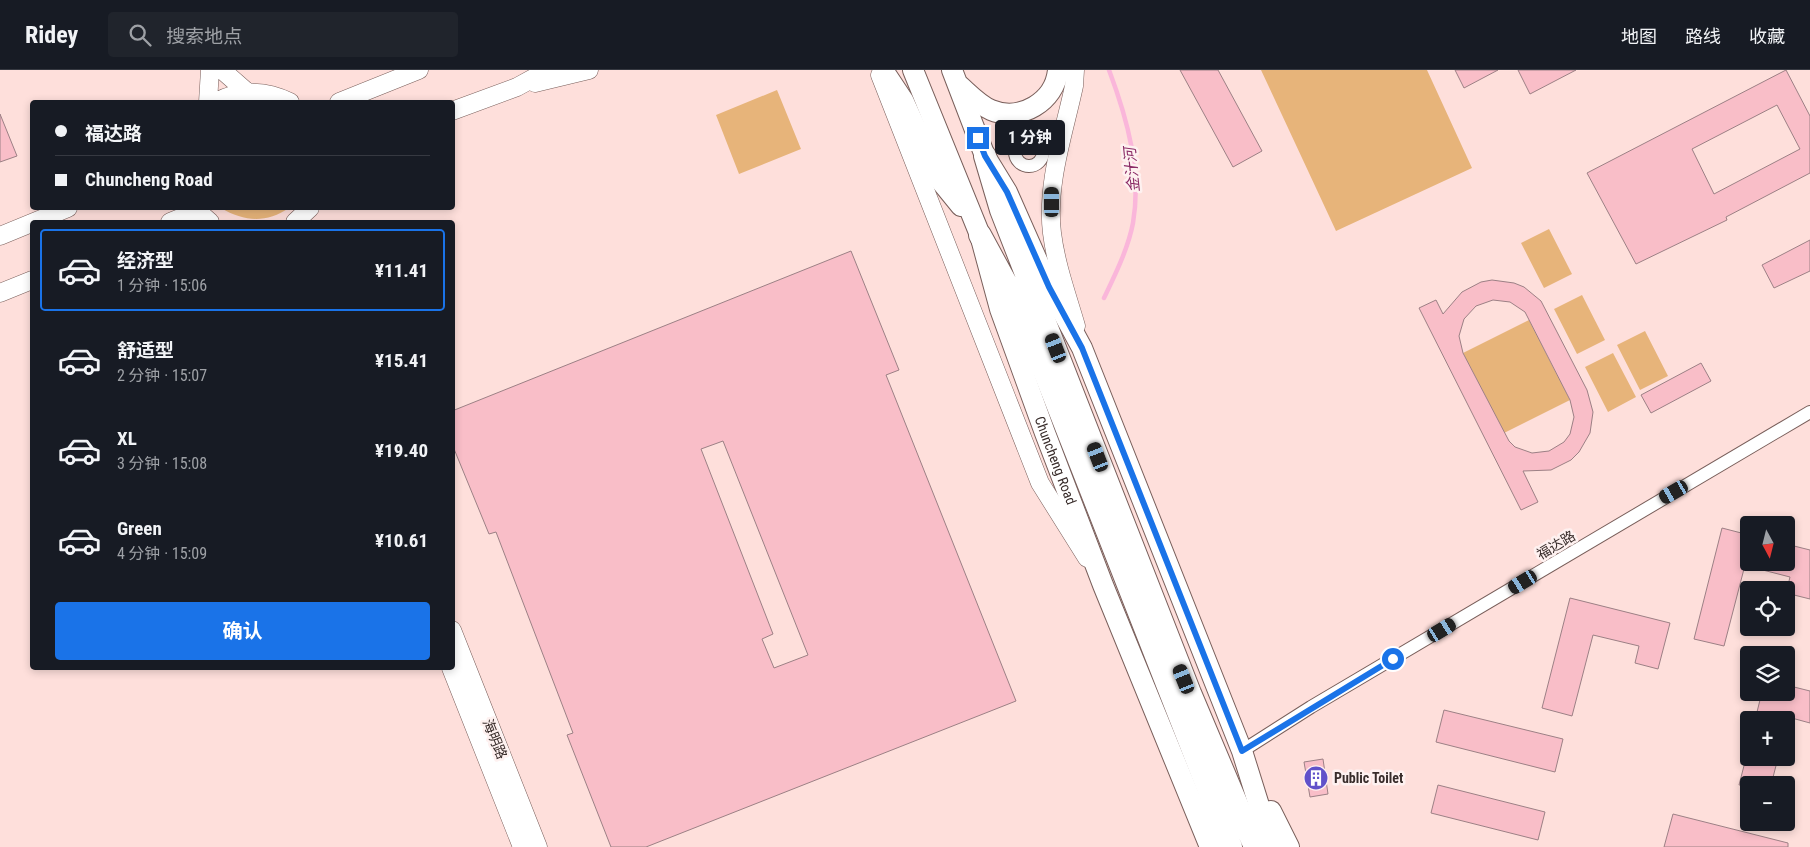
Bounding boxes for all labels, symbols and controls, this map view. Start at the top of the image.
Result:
search box [108,12,458,57]
text: Ridey [25,21,78,49]
icon: search [126,21,154,49]
text: 搜索地点 [166,25,242,48]
text: 地图 [1621,26,1657,47]
text: 路线 [1685,26,1721,47]
text: 收藏 [1749,26,1785,47]
callout: 1 分钟 [996,120,1066,156]
text: 福达路 [85,122,142,145]
route end [967,127,989,149]
text: 1 分钟 [1008,128,1052,147]
water label: 金汁河 [1120,144,1143,193]
text: Chuncheng Road [85,168,213,191]
car [1044,187,1059,217]
icon: car [57,248,102,293]
text: 经济型 [117,249,174,272]
text: ¥11.41 [375,259,428,282]
text: 1 分钟 · 15:06 [117,276,207,295]
car [1043,331,1068,365]
icon: car [57,338,102,383]
text: 舒适型 [117,339,174,362]
text: ¥15.41 [375,349,428,372]
text: 2 分钟 · 15:07 [117,366,207,385]
street label: Chuncheng Road [1032,414,1080,507]
text: XL [117,427,137,450]
icon: car [57,428,102,473]
text: ¥19.40 [375,439,428,462]
car [1085,440,1110,474]
text: 3 分钟 · 15:08 [117,454,207,473]
car [1657,478,1690,506]
north arrow [1740,516,1795,571]
map controls [1740,516,1795,831]
text: Green [117,517,162,540]
icon: car [57,518,102,563]
street label: 福达路 [1534,527,1578,563]
text: ¥10.61 [375,529,428,552]
text: 4 分钟 · 15:09 [117,544,207,563]
car [1506,568,1539,596]
button: locate [1740,581,1795,636]
button: 确认 [55,602,430,660]
car [1425,616,1458,644]
button: layers [1740,646,1795,701]
route start [1382,648,1404,670]
car [1171,662,1196,696]
button: + [1740,711,1795,766]
street label: 海明路 [480,717,510,761]
building icon: Public Toilet [1303,765,1329,791]
place label: Public Toilet [1334,770,1403,786]
button: − [1740,776,1795,831]

